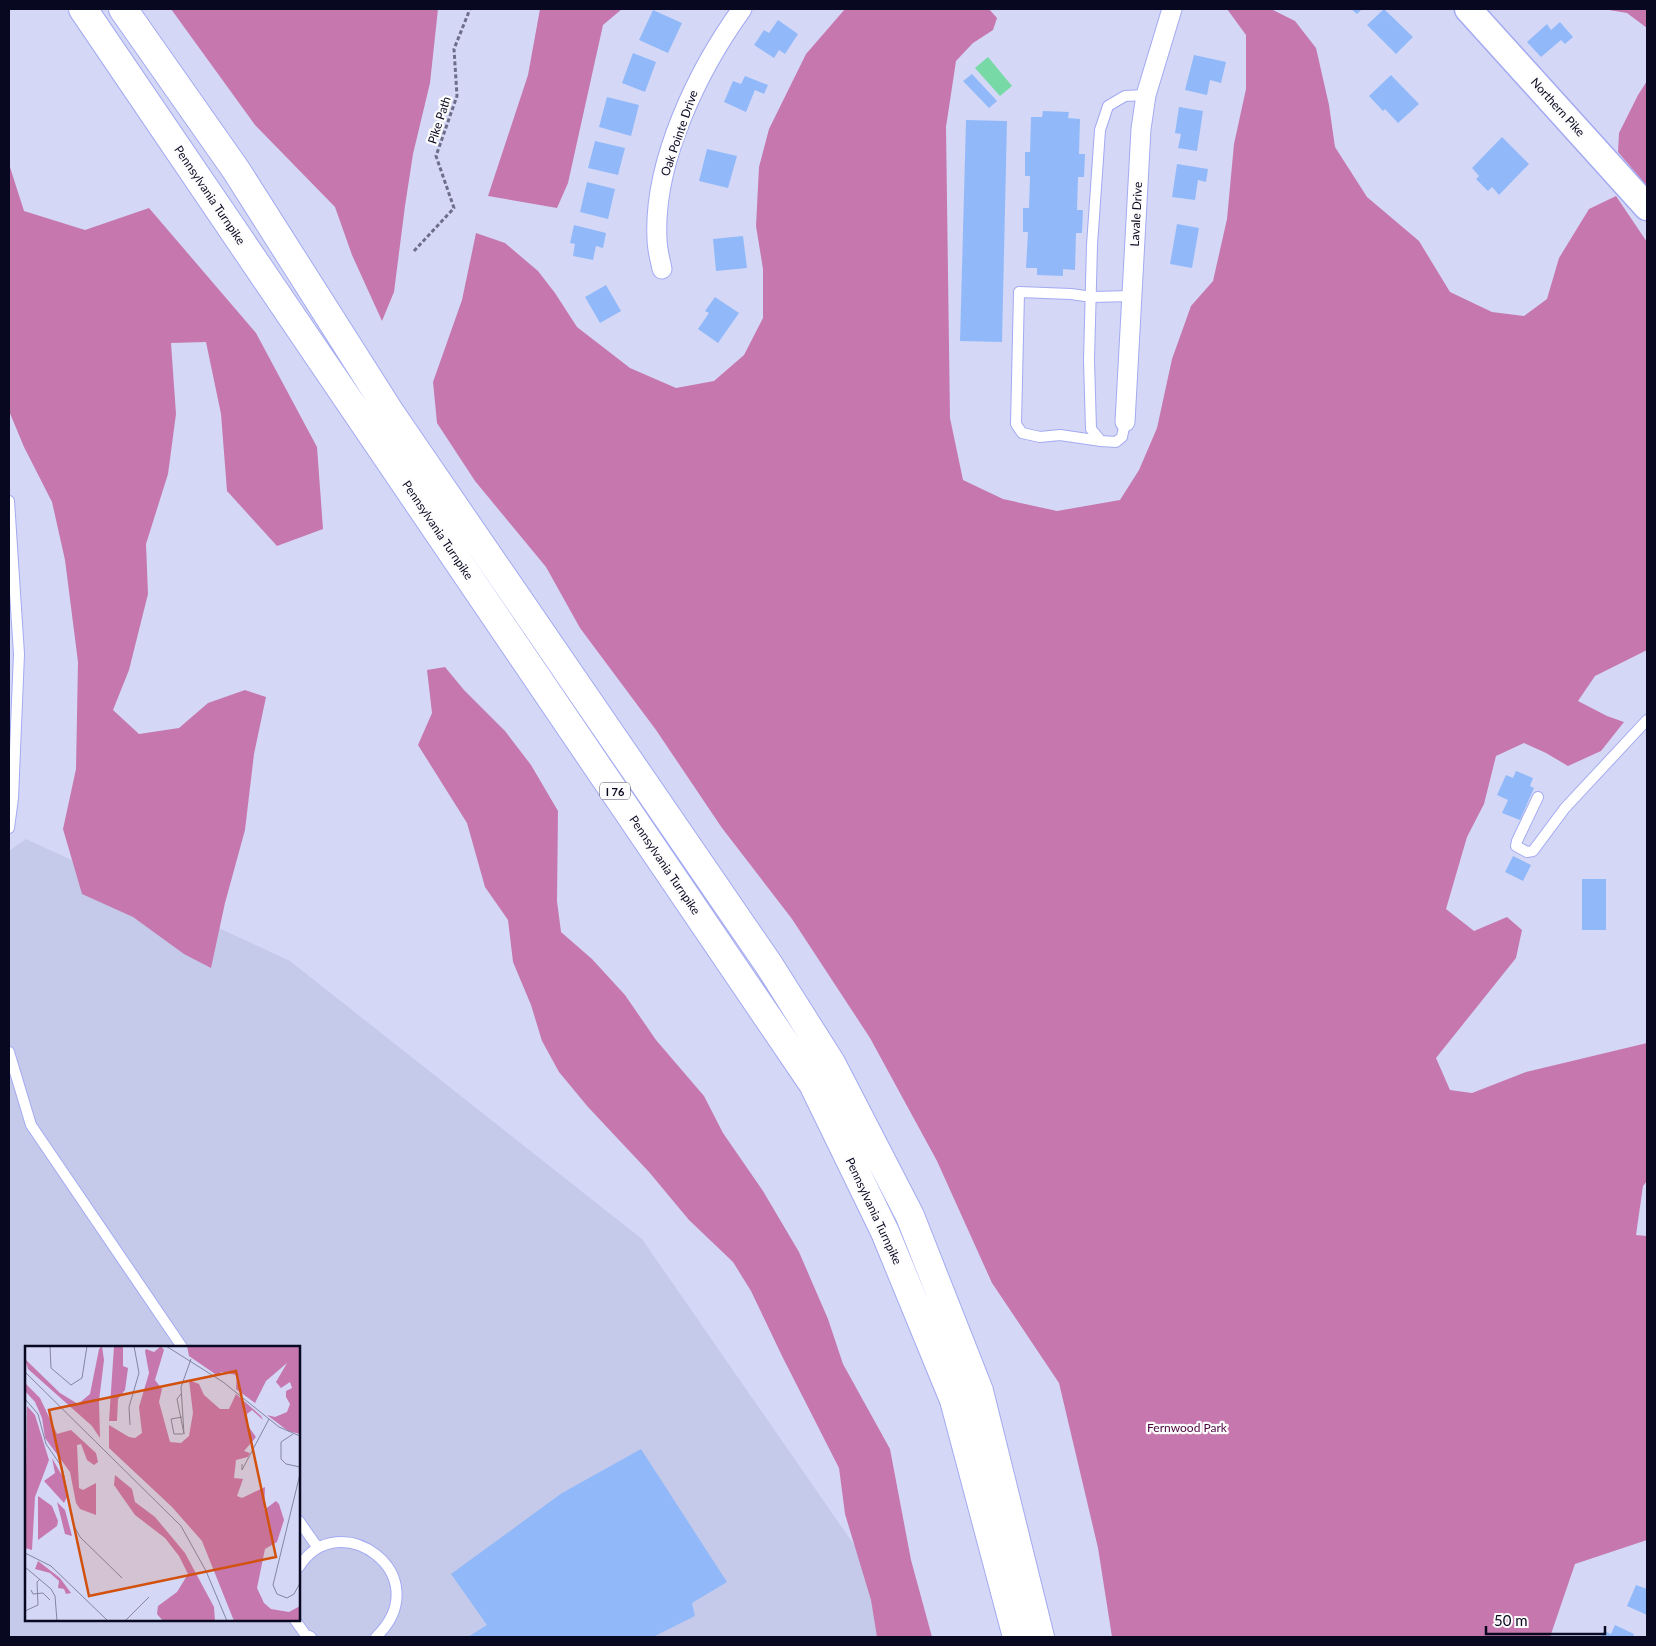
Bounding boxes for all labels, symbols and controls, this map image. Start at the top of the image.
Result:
street label: Northern Pike [1528,75,1588,139]
street label: Oak Pointe Drive [657,88,701,178]
street label: Pike Path [424,94,454,146]
street label: Pennsylvania Turnpike [171,143,249,247]
street label: Lavale Drive [1127,181,1145,247]
street label: Pennsylvania Turnpike [399,478,477,582]
road number: I 76 [600,782,630,799]
street label: Pennsylvania Turnpike [626,813,704,917]
street label: Pennsylvania Turnpike [843,1155,905,1267]
inset map [25,1346,300,1621]
park label: Fernwood Park [1147,1420,1228,1435]
scale bar [1486,1604,1605,1636]
text: 50 m [1494,1611,1528,1629]

